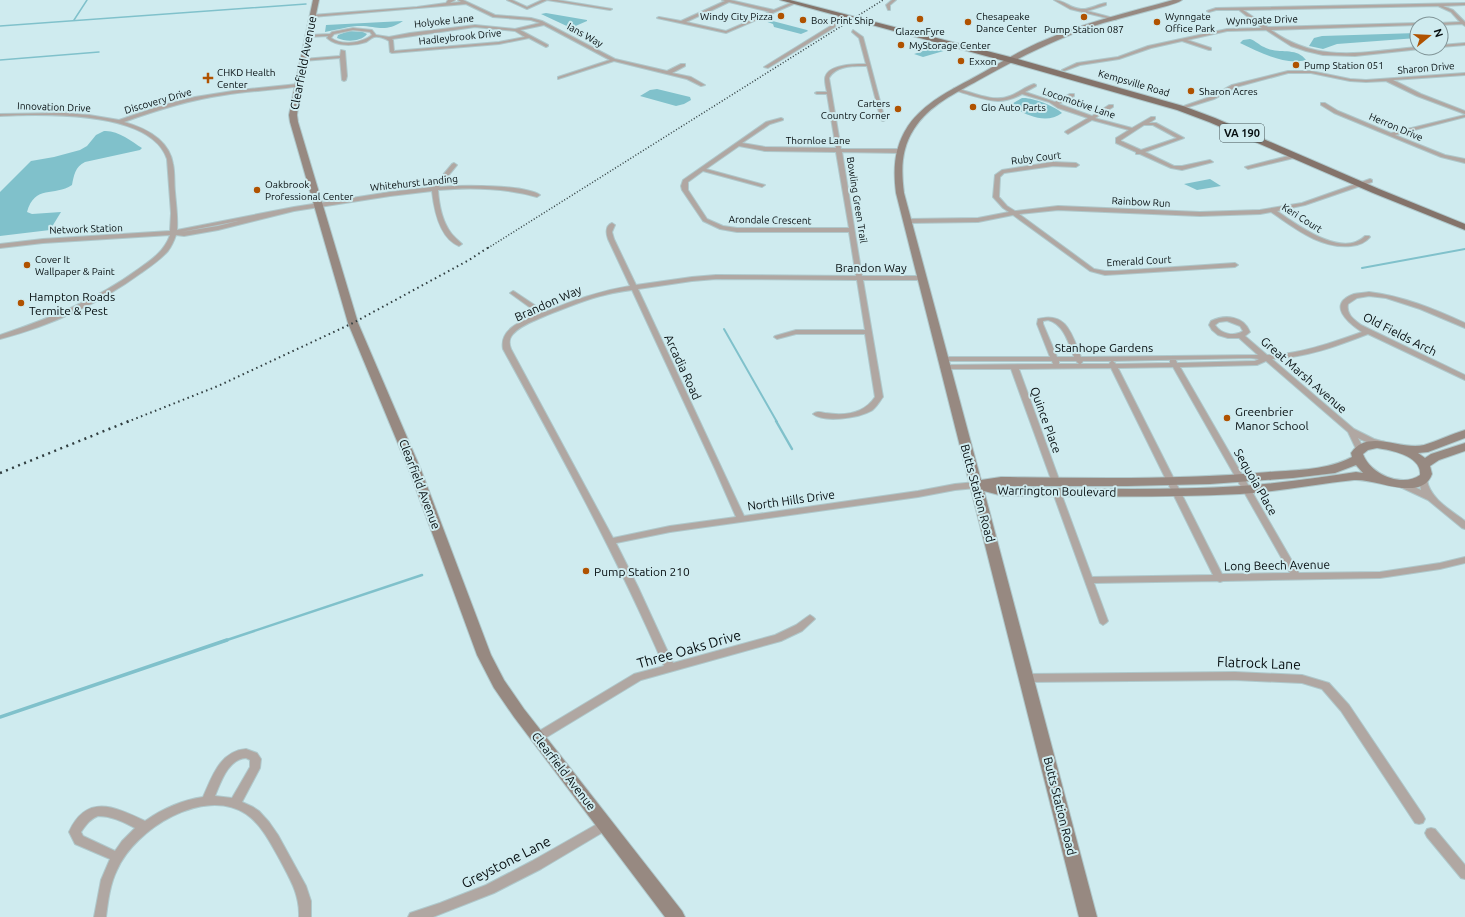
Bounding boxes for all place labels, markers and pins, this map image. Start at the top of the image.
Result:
place label: Windy City Pizza [700,11,773,22]
marker: Windy City Pizza [776,11,786,21]
place label: Chesapeake Dance Center [976,11,1037,34]
place label: Wynngate Office Park [1165,11,1215,34]
marker: Pump Station 087 [1079,12,1089,22]
marker: GlazenFyre [915,14,925,24]
marker: Box Print Ship [798,15,808,25]
place label: Box Print Ship [811,15,874,26]
marker: Chesapeake Dance Center [963,17,973,27]
marker: Wynngate Office Park [1152,17,1162,27]
place label: Pump Station 087 [1044,24,1124,35]
place label: GlazenFyre [895,26,945,37]
marker: MyStorage Center [896,40,906,50]
place label: MyStorage Center [909,40,991,51]
marker: Exxon [956,56,966,66]
place label: Exxon [969,56,996,67]
marker: Pump Station 051 [1291,60,1301,70]
place label: Pump Station 051 [1304,60,1384,71]
place label: CHKD Health Center [217,67,275,90]
marker: CHKD Health Center [202,72,214,84]
marker: Sharon Acres [1186,86,1196,96]
place label: Sharon Acres [1199,86,1258,97]
place label: Carters Country Corner [821,98,890,121]
marker: Glo Auto Parts [968,102,978,112]
place label: Glo Auto Parts [981,102,1046,113]
marker: Carters Country Corner [893,104,903,114]
place label: Oakbrook Professional Center [265,179,353,202]
marker: Oakbrook Professional Center [252,185,262,195]
place label: Cover It Wallpaper & Paint [35,254,115,277]
marker: Cover It Wallpaper & Paint [22,260,32,270]
place label: Hampton Roads Termite & Pest [29,290,115,317]
marker: Hampton Roads Termite & Pest [16,298,26,308]
place label: Greenbrier Manor School [1235,405,1309,432]
marker: Greenbrier Manor School [1222,413,1232,423]
place label: Pump Station 210 [594,565,690,578]
marker: Pump Station 210 [581,566,591,576]

